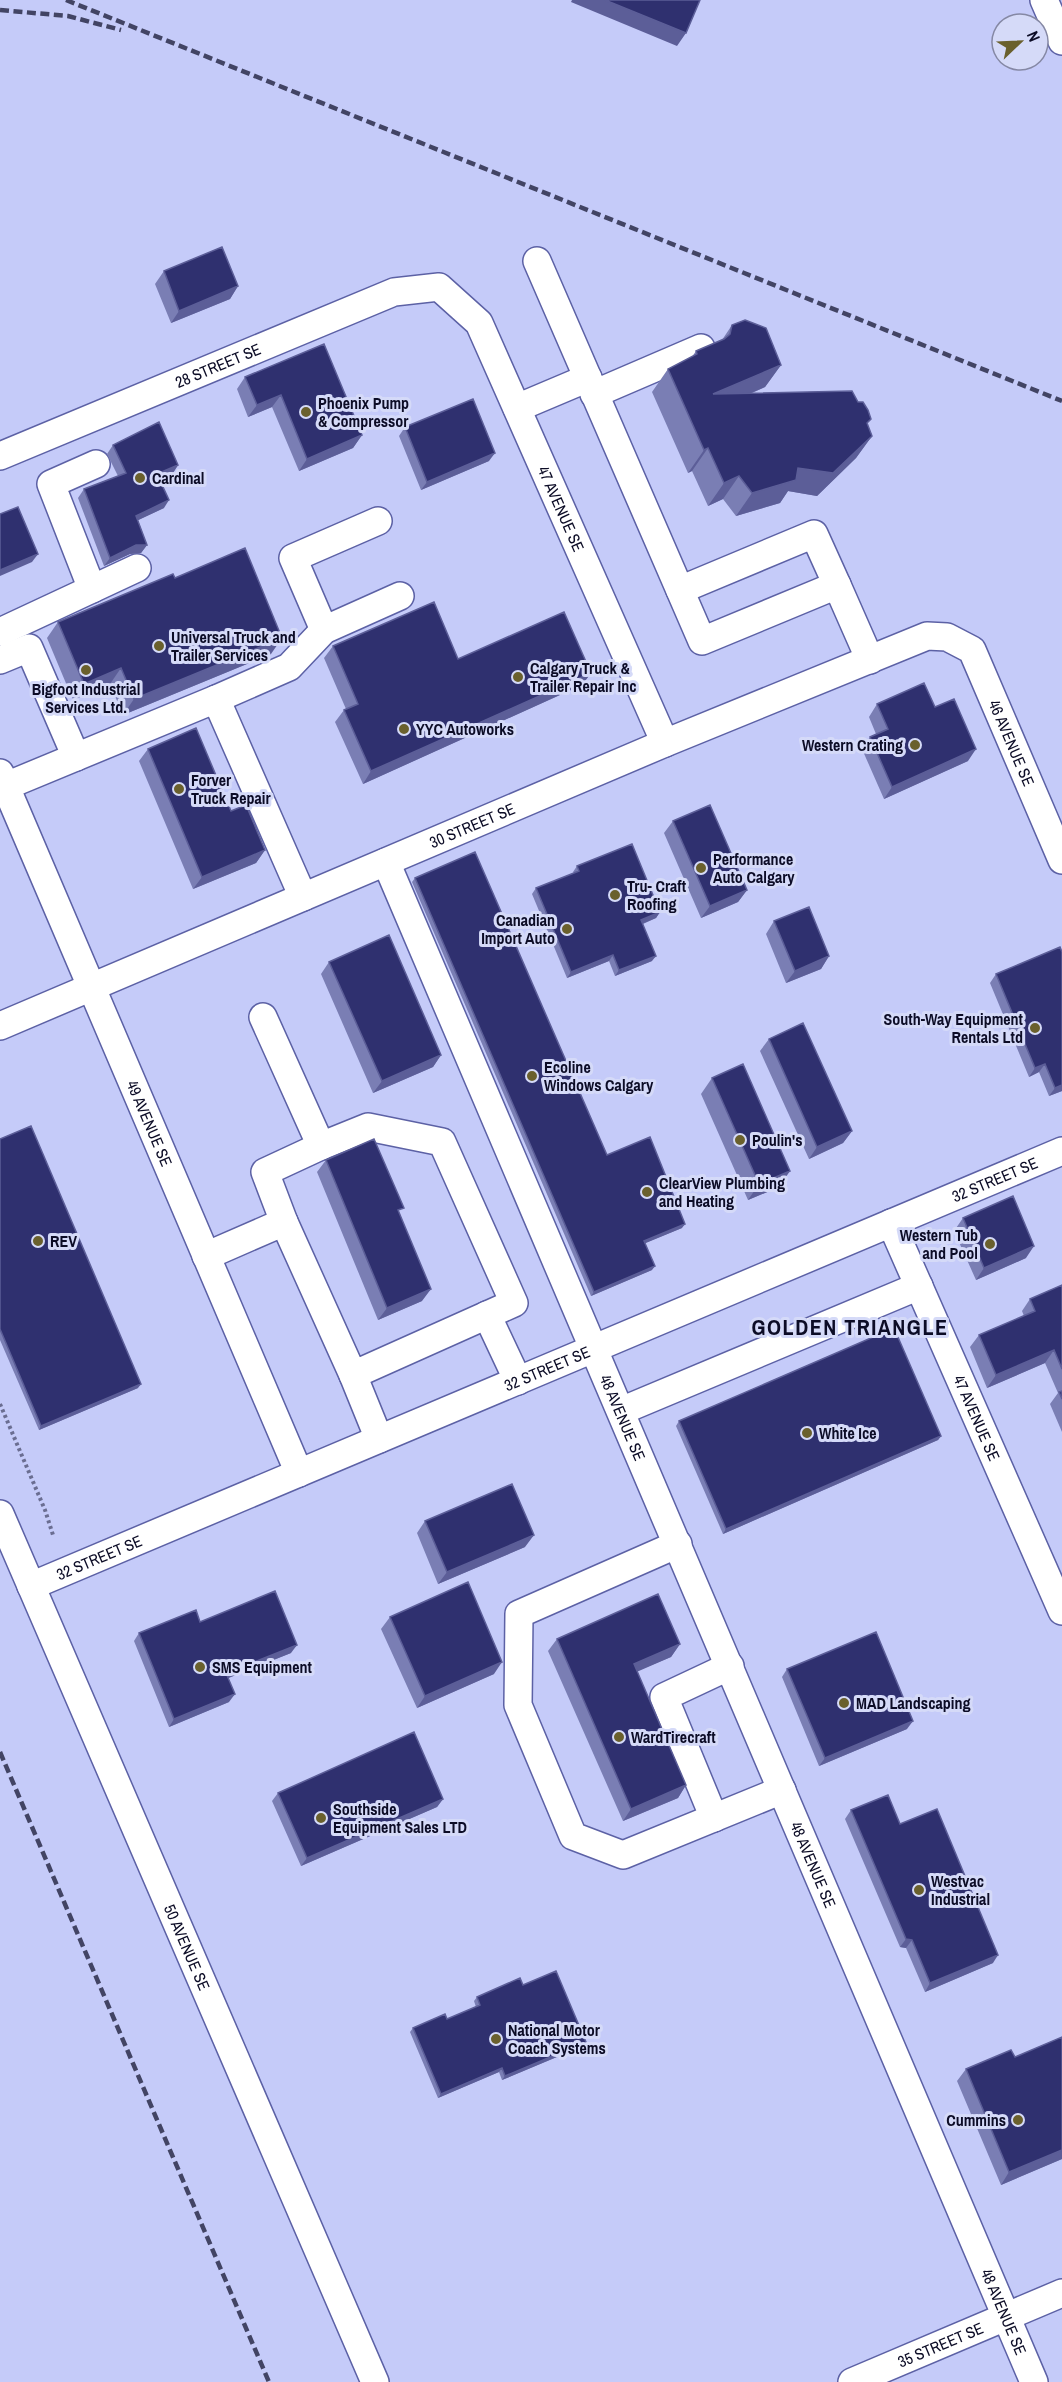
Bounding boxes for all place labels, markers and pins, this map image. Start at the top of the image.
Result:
place label: Phoenix Pump & Compressor [318,392,409,432]
marker: Phoenix Pump & Compressor [299,405,313,419]
place label: Cardinal [152,467,205,489]
marker: Cardinal [133,471,147,485]
place label: Universal Truck and Trailer Services [171,626,296,666]
marker: Universal Truck and Trailer Services [152,639,166,653]
place label: Calgary Truck & Trailer Repair Inc [530,657,636,697]
marker: Bigfoot Industrial Services Ltd. [79,663,93,677]
marker: Calgary Truck & Trailer Repair Inc [511,670,525,684]
place label: Bigfoot Industrial Services Ltd. [32,678,140,718]
place label: YYC Autoworks [416,718,514,740]
marker: YYC Autoworks [397,722,411,736]
place label: Western Crating [802,734,903,756]
marker: Western Crating [908,738,922,752]
place label: Forver Truck Repair [191,769,271,809]
marker: Forver Truck Repair [172,782,186,796]
place label: Performance Auto Calgary [713,848,795,888]
marker: Performance Auto Calgary [694,861,708,875]
place label: Tru- Craft Roofing [627,875,687,915]
marker: Tru- Craft Roofing [608,888,622,902]
place label: Canadian Import Auto [481,909,555,949]
marker: Canadian Import Auto [560,922,574,936]
place label: South-Way Equipment Rentals Ltd [884,1008,1024,1048]
marker: South-Way Equipment Rentals Ltd [1028,1021,1042,1035]
place label: Ecoline Windows Calgary [544,1056,654,1096]
marker: Ecoline Windows Calgary [525,1069,539,1083]
place label: Poulin's [752,1129,803,1151]
marker: Poulin's [733,1133,747,1147]
place label: ClearView Plumbing and Heating [659,1172,785,1212]
marker: ClearView Plumbing and Heating [640,1185,654,1199]
place label: Western Tub and Pool [900,1224,978,1264]
place label: REV [50,1230,77,1252]
marker: REV [31,1234,45,1248]
marker: Western Tub and Pool [983,1237,997,1251]
place label: White Ice [819,1422,877,1444]
marker: White Ice [800,1426,814,1440]
place label: SMS Equipment [212,1656,313,1678]
marker: SMS Equipment [193,1660,207,1674]
place label: MAD Landscaping [856,1692,970,1714]
marker: MAD Landscaping [837,1696,851,1710]
place label: WardTirecraft [631,1726,716,1748]
marker: WardTirecraft [612,1730,626,1744]
place label: Southside Equipment Sales LTD [333,1798,467,1838]
marker: Southside Equipment Sales LTD [314,1811,328,1825]
place label: Westvac Industrial [931,1870,990,1910]
marker: Westvac Industrial [912,1883,926,1897]
place label: National Motor Coach Systems [508,2019,606,2059]
marker: National Motor Coach Systems [489,2032,503,2046]
place label: Cummins [946,2109,1006,2131]
marker: Cummins [1011,2113,1025,2127]

